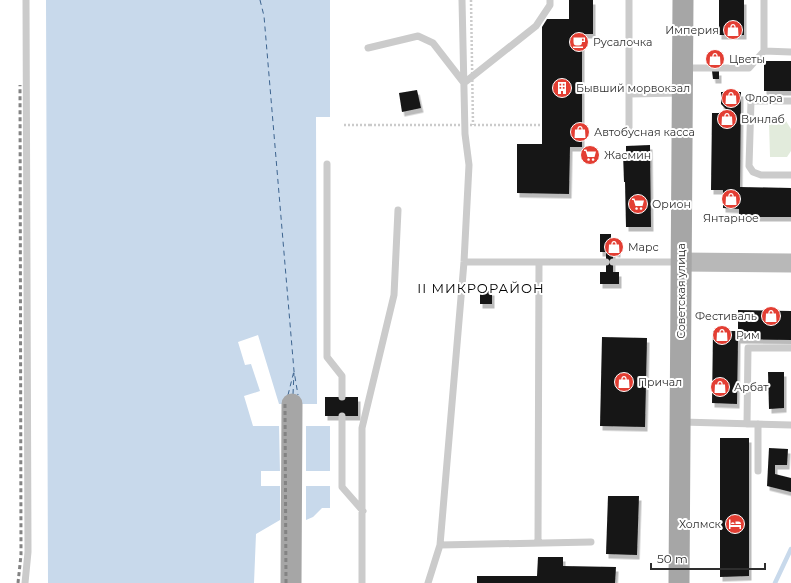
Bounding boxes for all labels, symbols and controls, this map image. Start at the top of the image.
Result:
shop icon: Империя [722,19,744,41]
place label: Империя [665,23,719,37]
cafe icon: Русалочка [568,31,590,53]
place label: Русалочка [593,35,653,49]
shop icon: Цветы [704,48,726,70]
place label: Цветы [729,52,765,66]
building icon: Бывший морвокзал [551,77,573,99]
place label: Бывший морвокзал [576,81,690,95]
shop icon: Флора [720,87,742,109]
place label: Флора [745,91,783,105]
shop icon: Винлаб [716,108,738,130]
place label: Винлаб [741,112,785,126]
shop icon: Автобусная касса [569,121,591,143]
place label: Автобусная касса [594,125,695,139]
supermarket icon: Жасмин [579,144,601,166]
place label: Жасмин [604,148,651,162]
shop icon: Янтарное [720,188,742,210]
supermarket icon: Орион [627,193,649,215]
place label: Орион [652,197,691,211]
place label: Янтарное [703,211,759,225]
shop icon: Марс [603,236,625,258]
place label: Марс [628,240,659,254]
street label: Советская улица [674,243,688,339]
district label: II МИКРОРАЙОН [417,280,545,296]
shop icon: Фестиваль [760,305,782,327]
place label: Фестиваль [695,309,757,323]
shop icon: Рим [711,324,733,346]
place label: Рим [736,328,760,342]
shop icon: Причал [613,371,635,393]
place label: Причал [638,375,682,389]
shop icon: Арбат [709,376,731,398]
place label: Арбат [734,380,769,394]
hotel icon: Холмск [724,513,746,535]
place label: Холмск [679,517,722,531]
scale bar [651,545,765,571]
text: 50 m [657,551,688,566]

